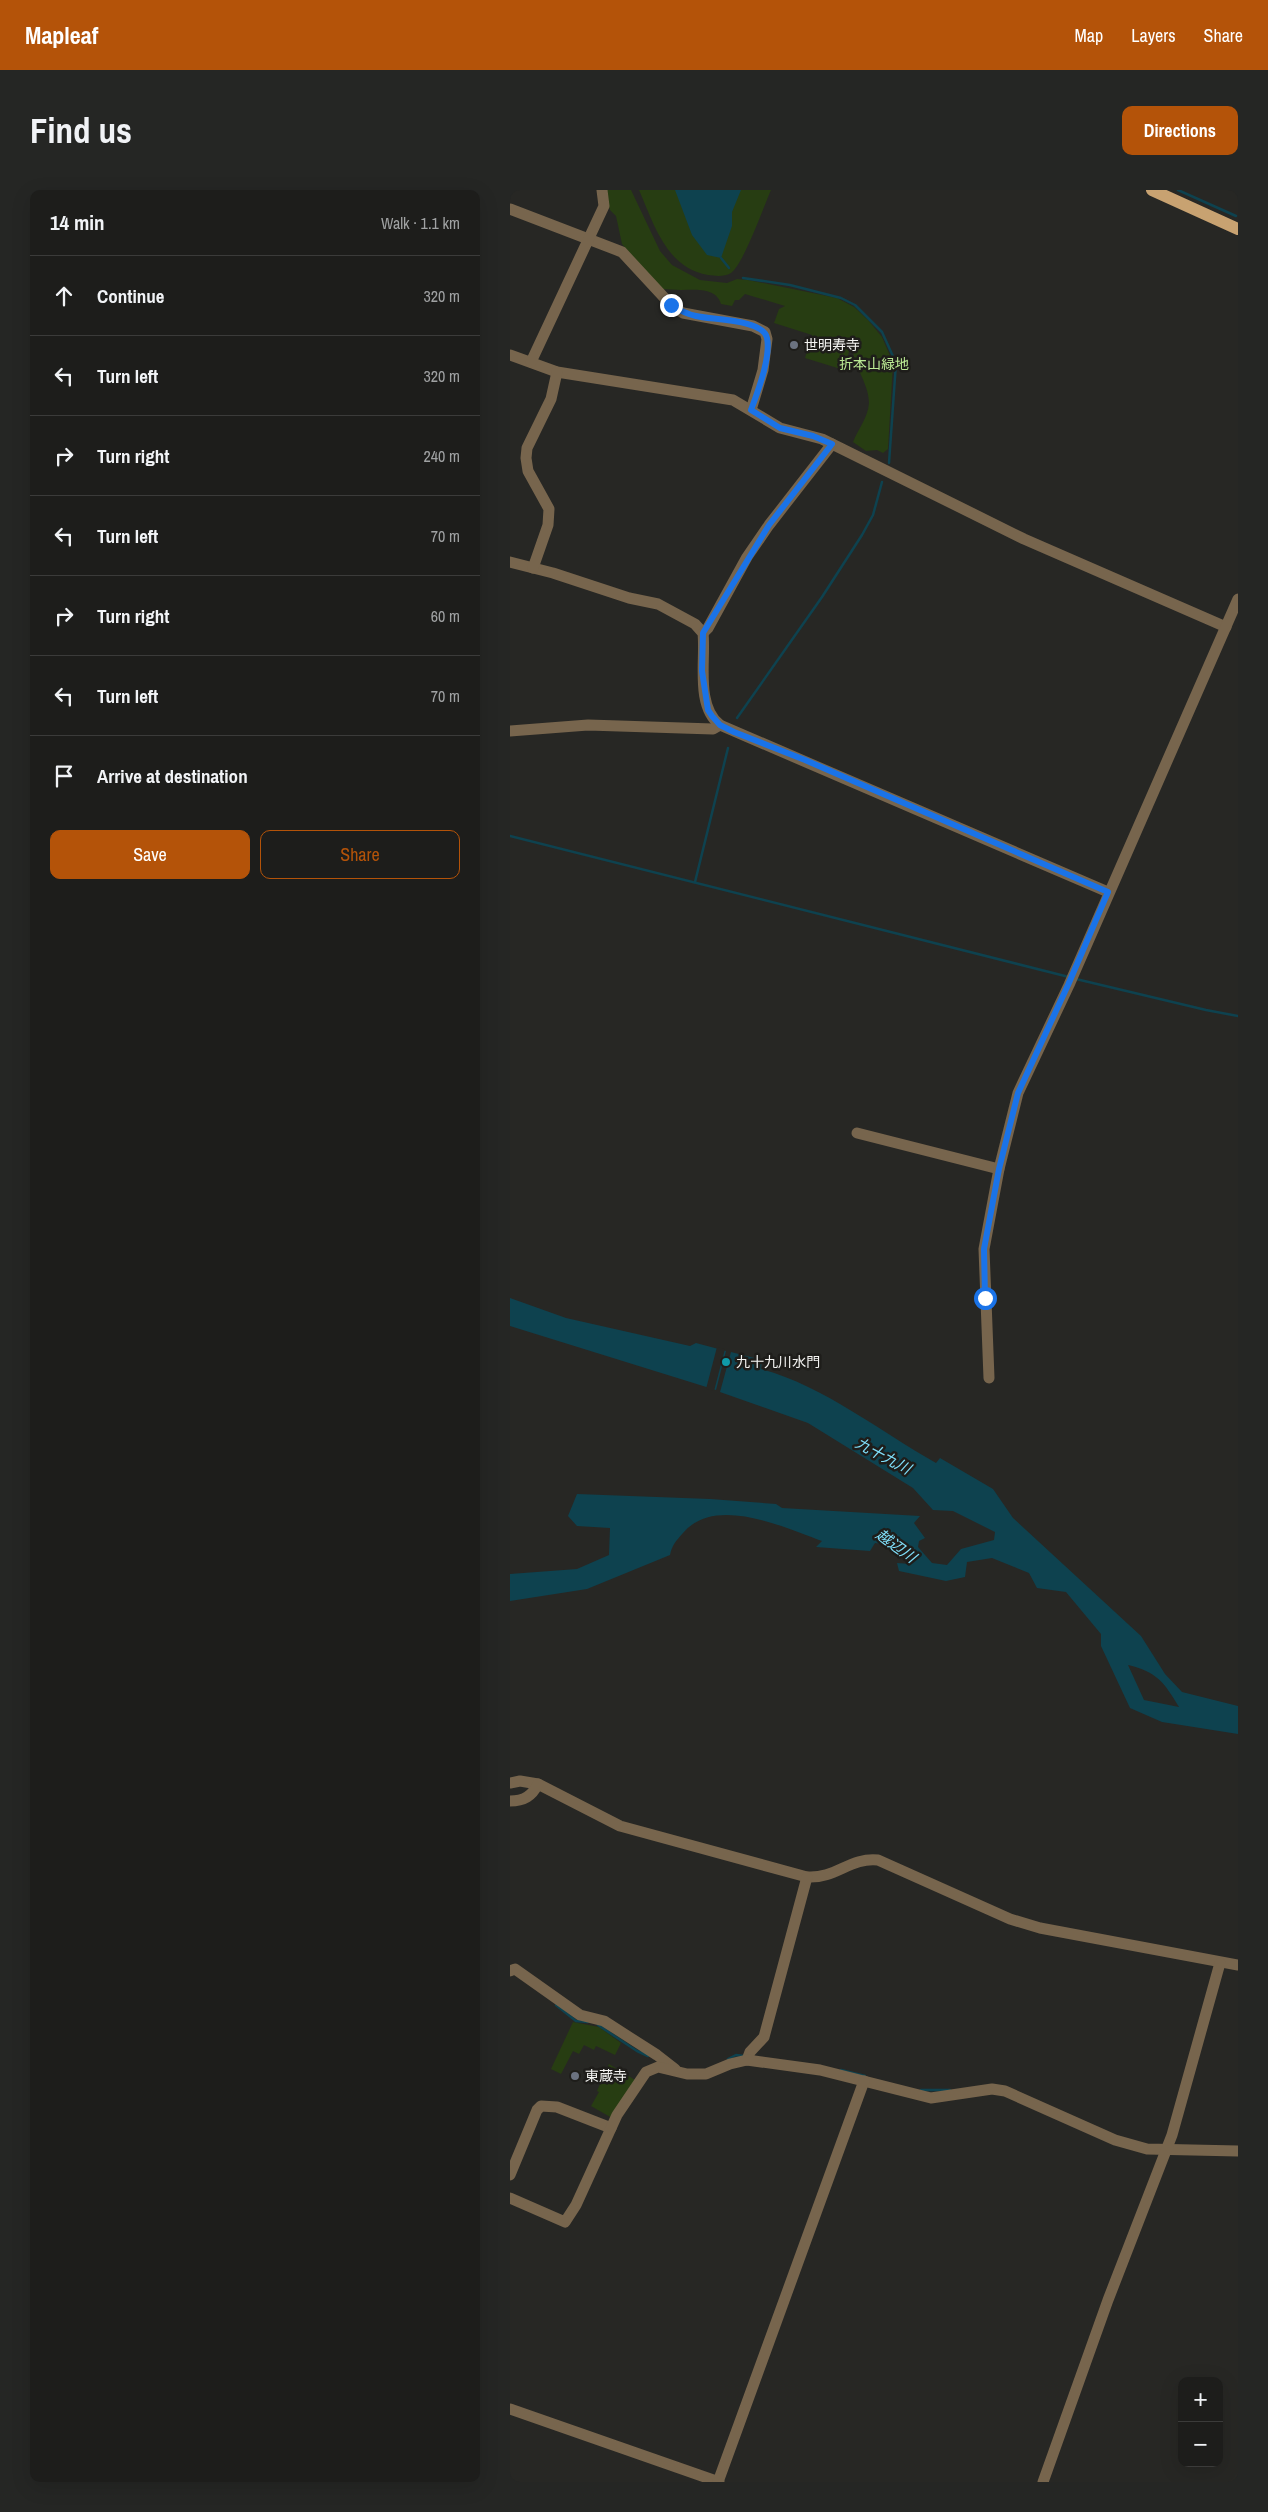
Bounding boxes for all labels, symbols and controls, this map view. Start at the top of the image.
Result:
text: Mapleaf [25,19,98,51]
text: Map [1075,23,1103,48]
text: Layers [1131,23,1176,48]
text: Share [1204,23,1243,48]
button: Directions [1122,106,1238,155]
text: Find us [30,107,132,154]
text: 14 min [50,208,105,237]
text: Walk · 1.1 km [381,212,460,234]
icon: ahead [50,282,78,310]
text: Continue [97,283,165,309]
text: 320 m [424,285,460,307]
route end [660,294,683,317]
place label: 世明寿寺 [804,336,860,354]
marker: 世明寿寺 [788,339,800,351]
park label: 折本山緑地 [839,355,909,373]
icon: left [50,362,78,390]
text: Turn left [97,363,158,389]
text: 320 m [424,365,460,387]
icon: right [50,442,78,470]
text: Turn right [97,443,169,469]
text: 240 m [424,445,460,467]
icon: left [50,522,78,550]
text: Turn left [97,523,158,549]
text: 70 m [431,525,460,547]
icon: right [50,602,78,630]
text: Turn right [97,603,169,629]
text: 60 m [431,605,460,627]
icon: left [50,682,78,710]
text: Turn left [97,683,158,709]
text: 70 m [431,685,460,707]
icon: arrive [50,762,78,790]
text: Arrive at destination [97,763,248,789]
button: Save [50,830,250,879]
button: Share [260,830,460,879]
route start [974,1287,997,1310]
place label: 九十九川水門 [736,1353,820,1371]
marker: 九十九川水門 [720,1356,732,1368]
water label: 九十九川 [852,1432,916,1480]
water label: 越辺川 [872,1524,922,1568]
place label: 東蔵寺 [585,2067,627,2085]
marker: 東蔵寺 [569,2070,581,2082]
map controls [1178,2377,1223,2467]
button: + [1178,2377,1223,2422]
button: − [1178,2422,1223,2467]

